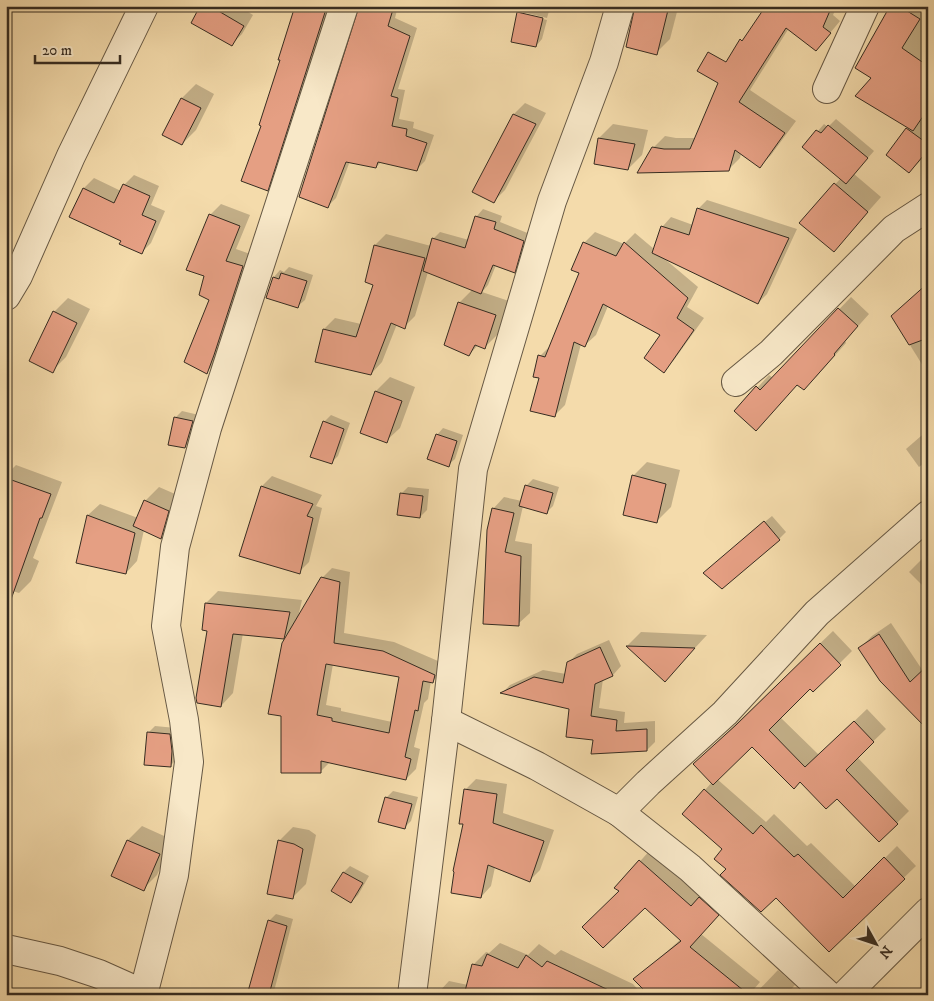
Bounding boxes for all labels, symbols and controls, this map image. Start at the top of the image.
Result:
scale bar [35,32,120,64]
text: 20 m [42,41,72,60]
north arrow [852,918,902,968]
text: N [874,942,896,962]

